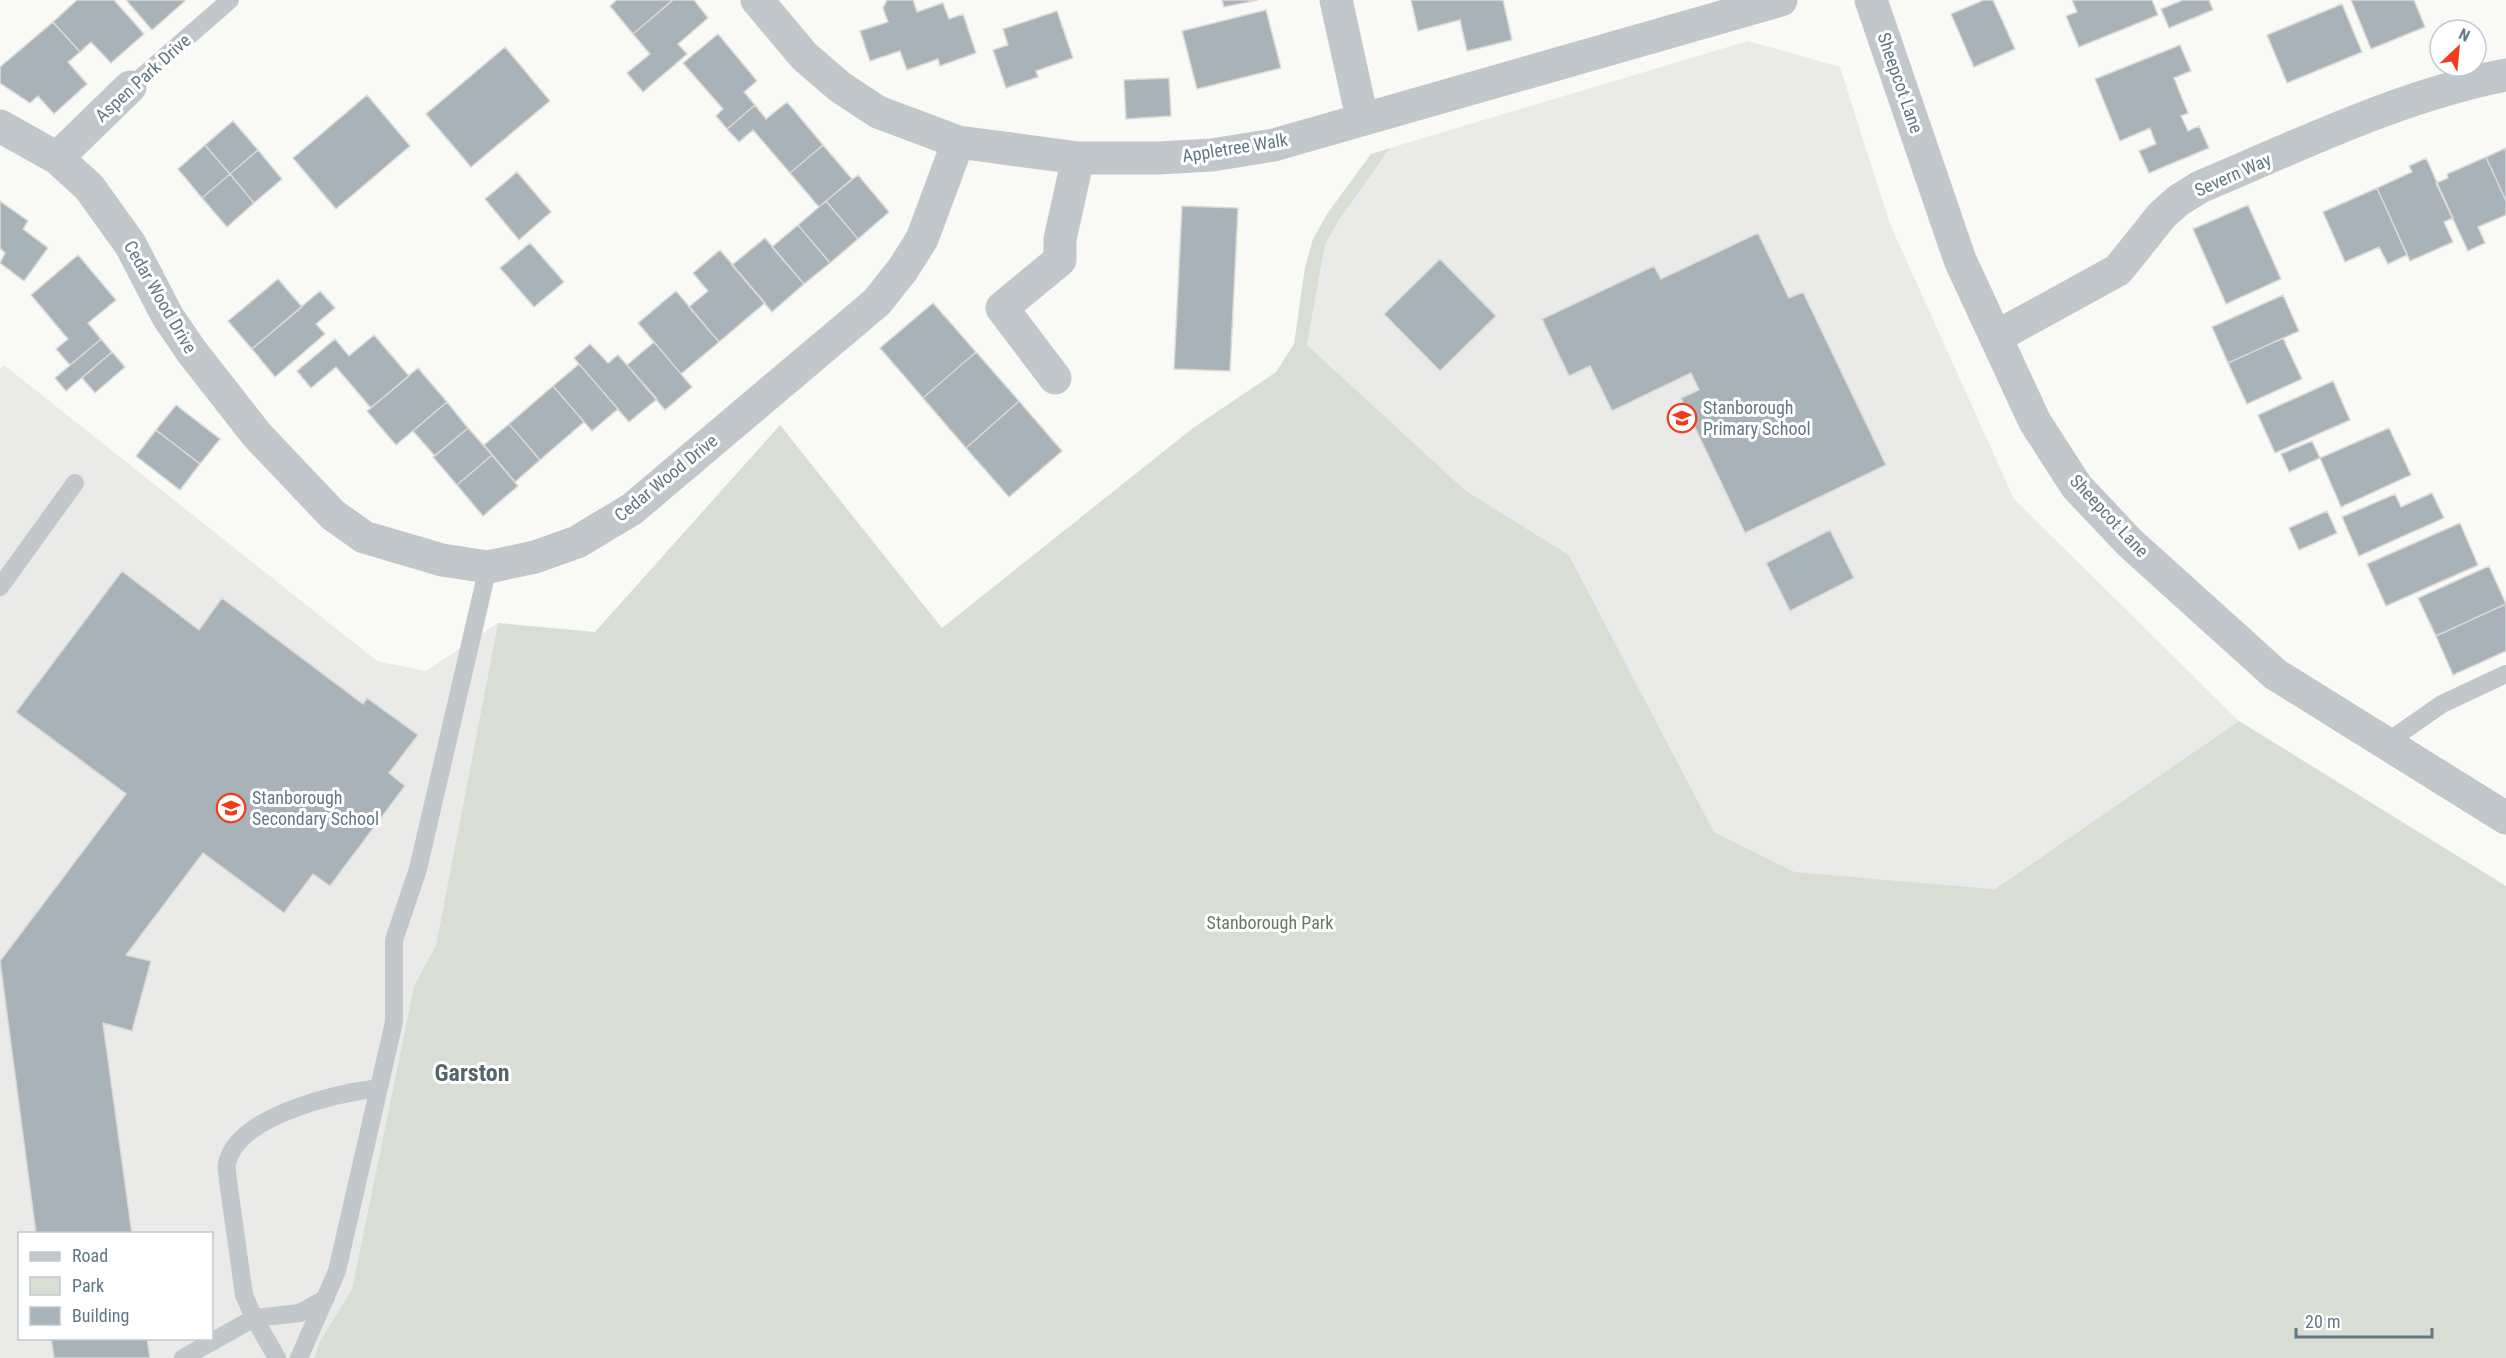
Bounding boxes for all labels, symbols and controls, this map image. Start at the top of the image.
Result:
north arrow [2428,18,2488,78]
text: N [2456,24,2473,46]
street label: Aspen Park Drive [91,29,195,126]
street label: Sheepcot Lane [1873,30,1927,136]
street label: Appletree Walk [1181,129,1289,166]
street label: Severn Way [2191,148,2275,201]
street label: Cedar Wood Drive [120,237,201,357]
place label: Stanborough Primary School [1703,397,1811,439]
school or university icon: Stanborough Primary School [1666,402,1698,434]
street label: Cedar Wood Drive [610,430,721,526]
street label: Sheepcot Lane [2066,470,2153,561]
place label: Stanborough Secondary School [252,787,379,829]
school or university icon: Stanborough Secondary School [215,792,247,824]
park label: Stanborough Park [1207,912,1333,933]
district label: Garston [435,1059,509,1087]
legend [18,1232,213,1340]
text: Road [72,1245,108,1266]
text: Park [72,1275,104,1296]
scale bar [2296,1301,2432,1339]
text: Building [72,1305,129,1326]
text: 20 m [2305,1311,2340,1332]

